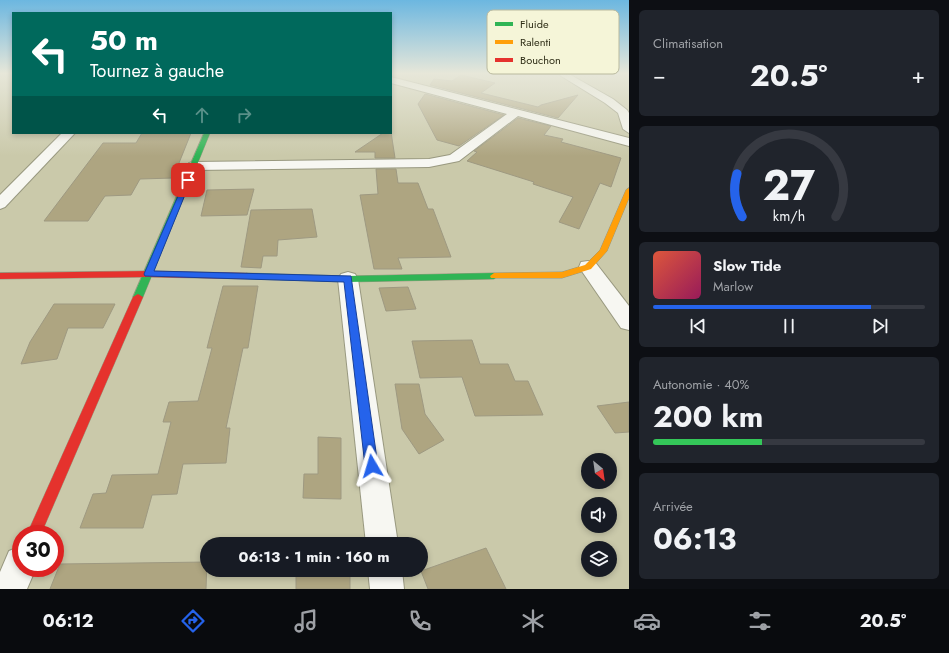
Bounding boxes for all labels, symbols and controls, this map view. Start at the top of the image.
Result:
legend [487,10,619,74]
text: Fluide [520,16,549,32]
text: 50 m [90,20,158,61]
icon: left [24,28,76,80]
text: Ralenti [520,34,551,50]
text: Climatisation [653,34,723,53]
text: Bouchon [520,52,561,68]
text: 20.5° [750,54,827,97]
text: Tournez à gauche [90,58,224,84]
text: − [653,59,666,91]
text: + [911,59,925,91]
icon: left [149,104,171,126]
icon: ahead [191,104,213,126]
icon: right [233,104,255,126]
text: 27 [763,154,815,215]
pin [171,163,205,197]
icon: arrive [177,169,199,191]
text: km/h [773,205,805,225]
text: Slow Tide [713,255,781,277]
text: Marlow [713,277,753,296]
icon: previous [687,315,709,337]
icon: pause [778,315,800,337]
icon: next [869,315,891,337]
text: Autonomie · 40% [653,375,749,394]
text: 200 km [653,395,763,438]
position arrow [351,445,393,487]
north arrow [581,453,617,489]
map controls [581,453,617,577]
button: sound [581,497,617,533]
text: Arrivée [653,497,693,516]
text: 06:13 [653,517,737,560]
speed limit sign: 30 [12,525,64,577]
button: layers [581,541,617,577]
text: 06:13 · 1 min · 160 m [238,546,390,568]
icon: directions [179,607,207,635]
icon: music [292,607,320,635]
icon: phone [406,607,434,635]
icon: climate [519,607,547,635]
icon: car [633,607,661,635]
icon: filters [746,607,774,635]
text: 06:12 [43,608,93,634]
text: 20.5° [860,608,906,634]

